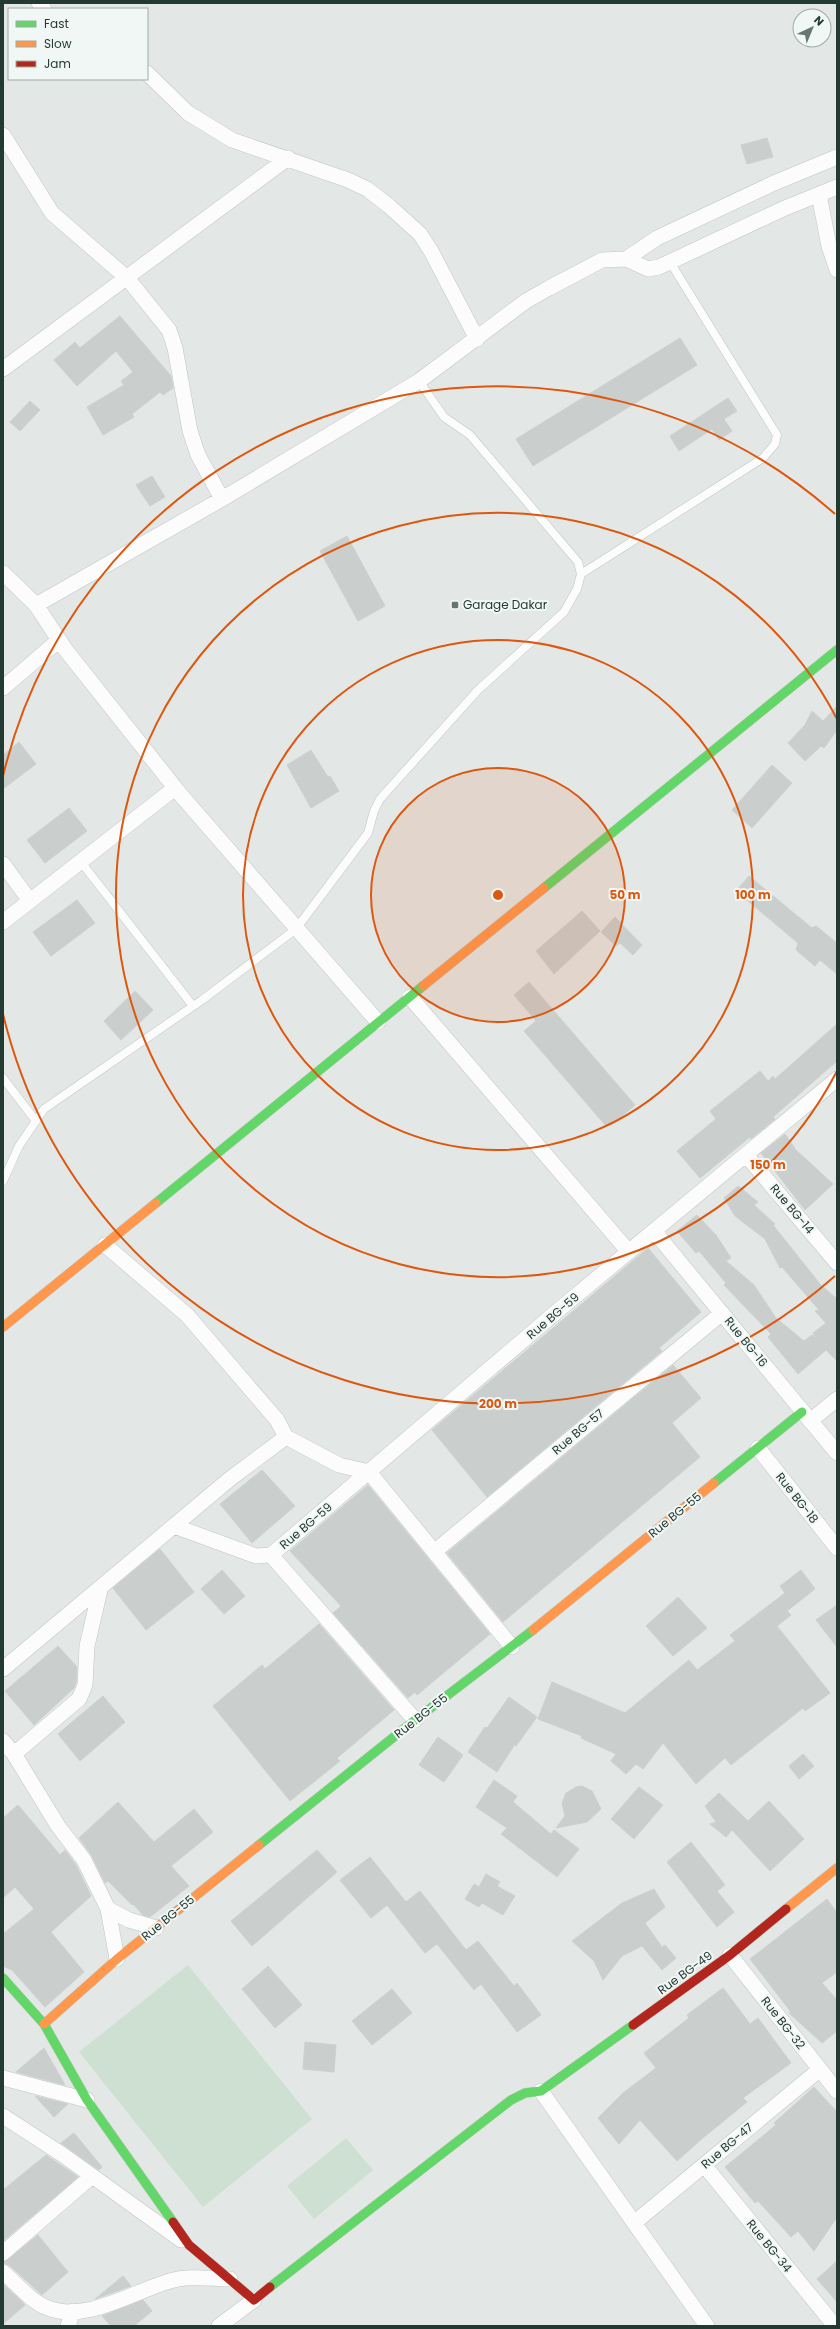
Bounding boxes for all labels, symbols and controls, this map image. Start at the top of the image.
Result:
legend [8,8,148,80]
north arrow [792,8,832,48]
text: N [810,12,827,29]
text: Fast [44,15,69,32]
text: Slow [44,35,72,52]
text: Jam [44,55,71,72]
place label: Garage Dakar [463,596,548,613]
marker: Garage Dakar [450,600,460,610]
text: 50 m [610,886,641,903]
text: 100 m [735,886,771,903]
centre of rings [491,888,505,902]
text: 150 m [750,1156,786,1173]
street label: Rue BG-14 [766,1180,819,1238]
street label: Rue BG-59 [523,1289,583,1343]
street label: Rue BG-16 [721,1313,772,1371]
text: 200 m [479,1395,517,1412]
street label: Rue BG-57 [548,1405,608,1458]
street label: Rue BG-18 [772,1469,823,1527]
street label: Rue BG-55 [644,1488,705,1541]
street label: Rue BG-59 [276,1499,336,1553]
street label: Rue BG-55 [390,1689,451,1742]
street label: Rue BG-55 [137,1891,198,1944]
street label: Rue BG-49 [654,1947,716,1998]
street label: Rue BG-32 [757,1993,810,2053]
street label: Rue BG-47 [697,2119,757,2172]
street label: Rue BG-34 [743,2216,796,2276]

